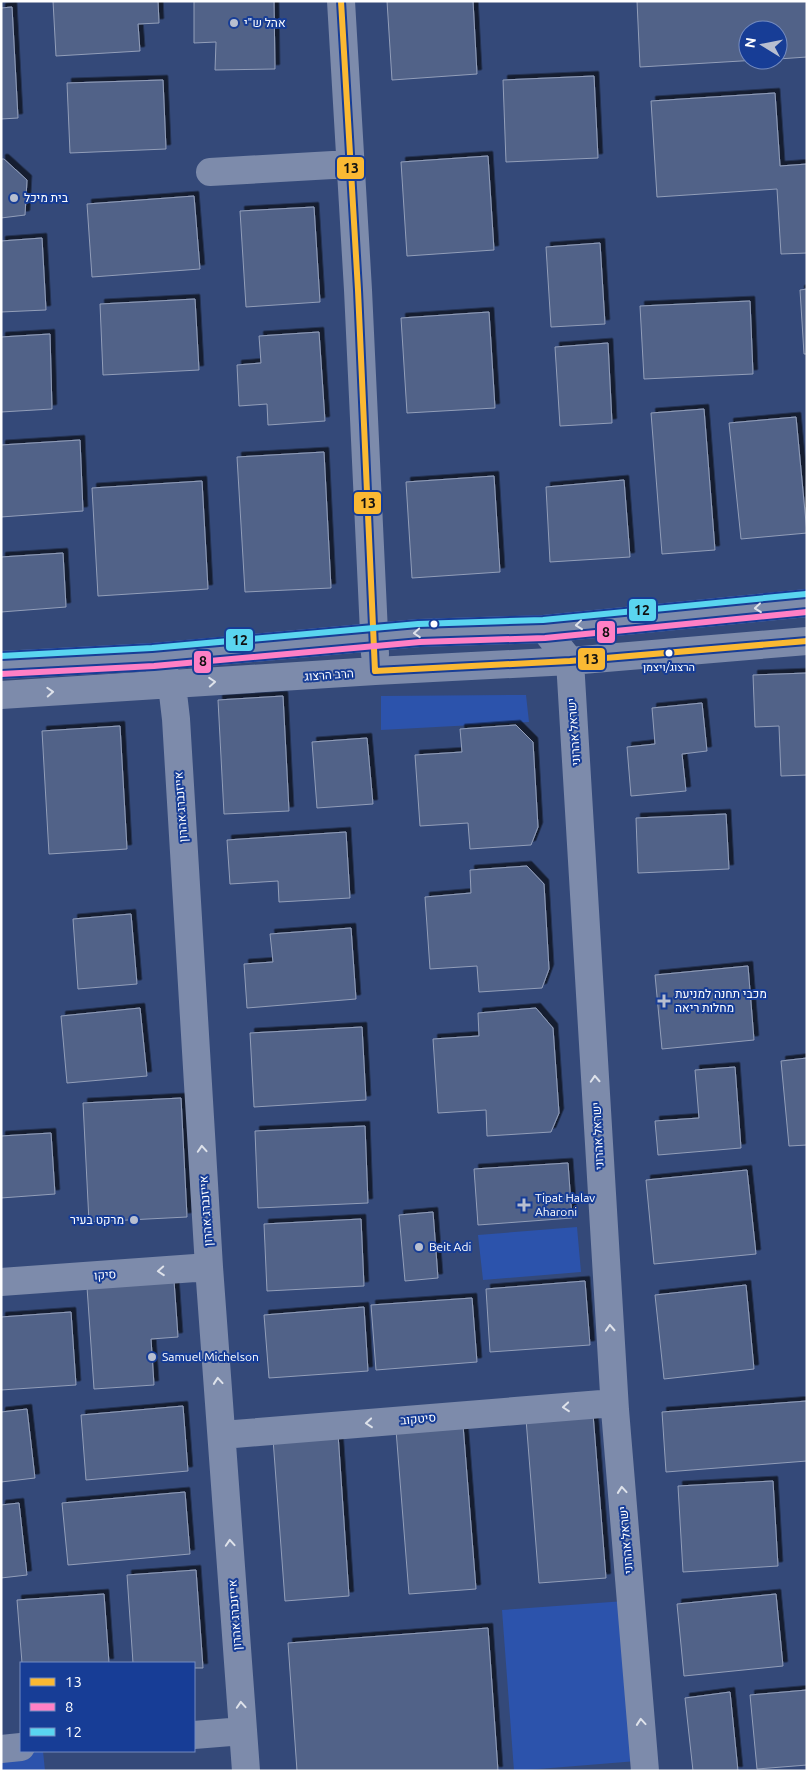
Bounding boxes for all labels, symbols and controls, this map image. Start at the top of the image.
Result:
place label: אהל ש"י [244,16,286,29]
marker: אהל ש"י [228,17,240,29]
north arrow [738,20,788,70]
text: N [741,36,759,49]
line badge: 13 [336,156,365,180]
text: 13 [343,160,359,176]
place label: בית מיכל [24,191,69,204]
marker: בית מיכל [8,192,20,204]
line badge: 13 [353,491,382,515]
text: 13 [360,495,376,511]
line badge: 12 [628,598,657,622]
text: 12 [634,602,650,618]
one-way arrow [754,602,762,613]
unlabelled marker [429,619,439,629]
one-way arrow [575,620,583,631]
line badge: 8 [596,620,616,644]
text: 8 [602,624,610,640]
line badge: 12 [225,628,254,652]
one-way arrow [413,628,421,639]
text: 12 [232,632,248,648]
line badge: 13 [577,647,606,671]
marker: הרצוג/ויצמן [664,648,674,658]
line badge: 8 [193,650,212,674]
text: 13 [583,651,599,667]
text: 8 [199,653,207,669]
place label: הרצוג/ויצמן [643,661,695,673]
street label: הרב הרצוג [304,666,354,683]
one-way arrow [208,677,216,688]
one-way arrow [46,687,54,698]
street label: ישראל אהרוני [565,698,582,766]
street label: אייזנברג אהרון [172,771,189,843]
place label: מכבי תחנה למניעת מחלות ריאה [675,987,767,1014]
marker: מכבי תחנה למניעת מחלות ריאה [657,994,671,1008]
one-way arrow [589,1075,600,1083]
street label: ישראל אהרוני [589,1102,606,1170]
one-way arrow [196,1144,207,1152]
street label: אייזנברג אהרון [197,1175,214,1247]
place label: Tipat Halav Aharoni [535,1191,595,1218]
marker: Tipat Halav Aharoni [517,1198,531,1212]
place label: מרקט בעיר [70,1213,124,1226]
marker: מרקט בעיר [128,1214,140,1226]
place label: Beit Adi [429,1240,471,1253]
marker: Beit Adi [413,1241,425,1253]
one-way arrow [156,1266,164,1277]
street label: סיקו [93,1267,117,1282]
one-way arrow [604,1324,615,1332]
place label: Samuel Michelson [162,1350,259,1363]
marker: Samuel Michelson [146,1351,158,1363]
one-way arrow [213,1376,224,1384]
one-way arrow [561,1401,569,1412]
street label: סיטקוב [399,1410,436,1427]
one-way arrow [365,1417,373,1428]
one-way arrow [616,1486,627,1494]
street label: ישראל אהרוני [616,1506,635,1574]
one-way arrow [225,1538,236,1546]
street label: אייזנברג אהרון [226,1579,243,1651]
legend [20,1662,195,1752]
text: 13 [65,1673,82,1690]
text: 8 [65,1698,73,1715]
one-way arrow [236,1700,247,1708]
one-way arrow [636,1718,647,1726]
text: 12 [65,1723,82,1740]

